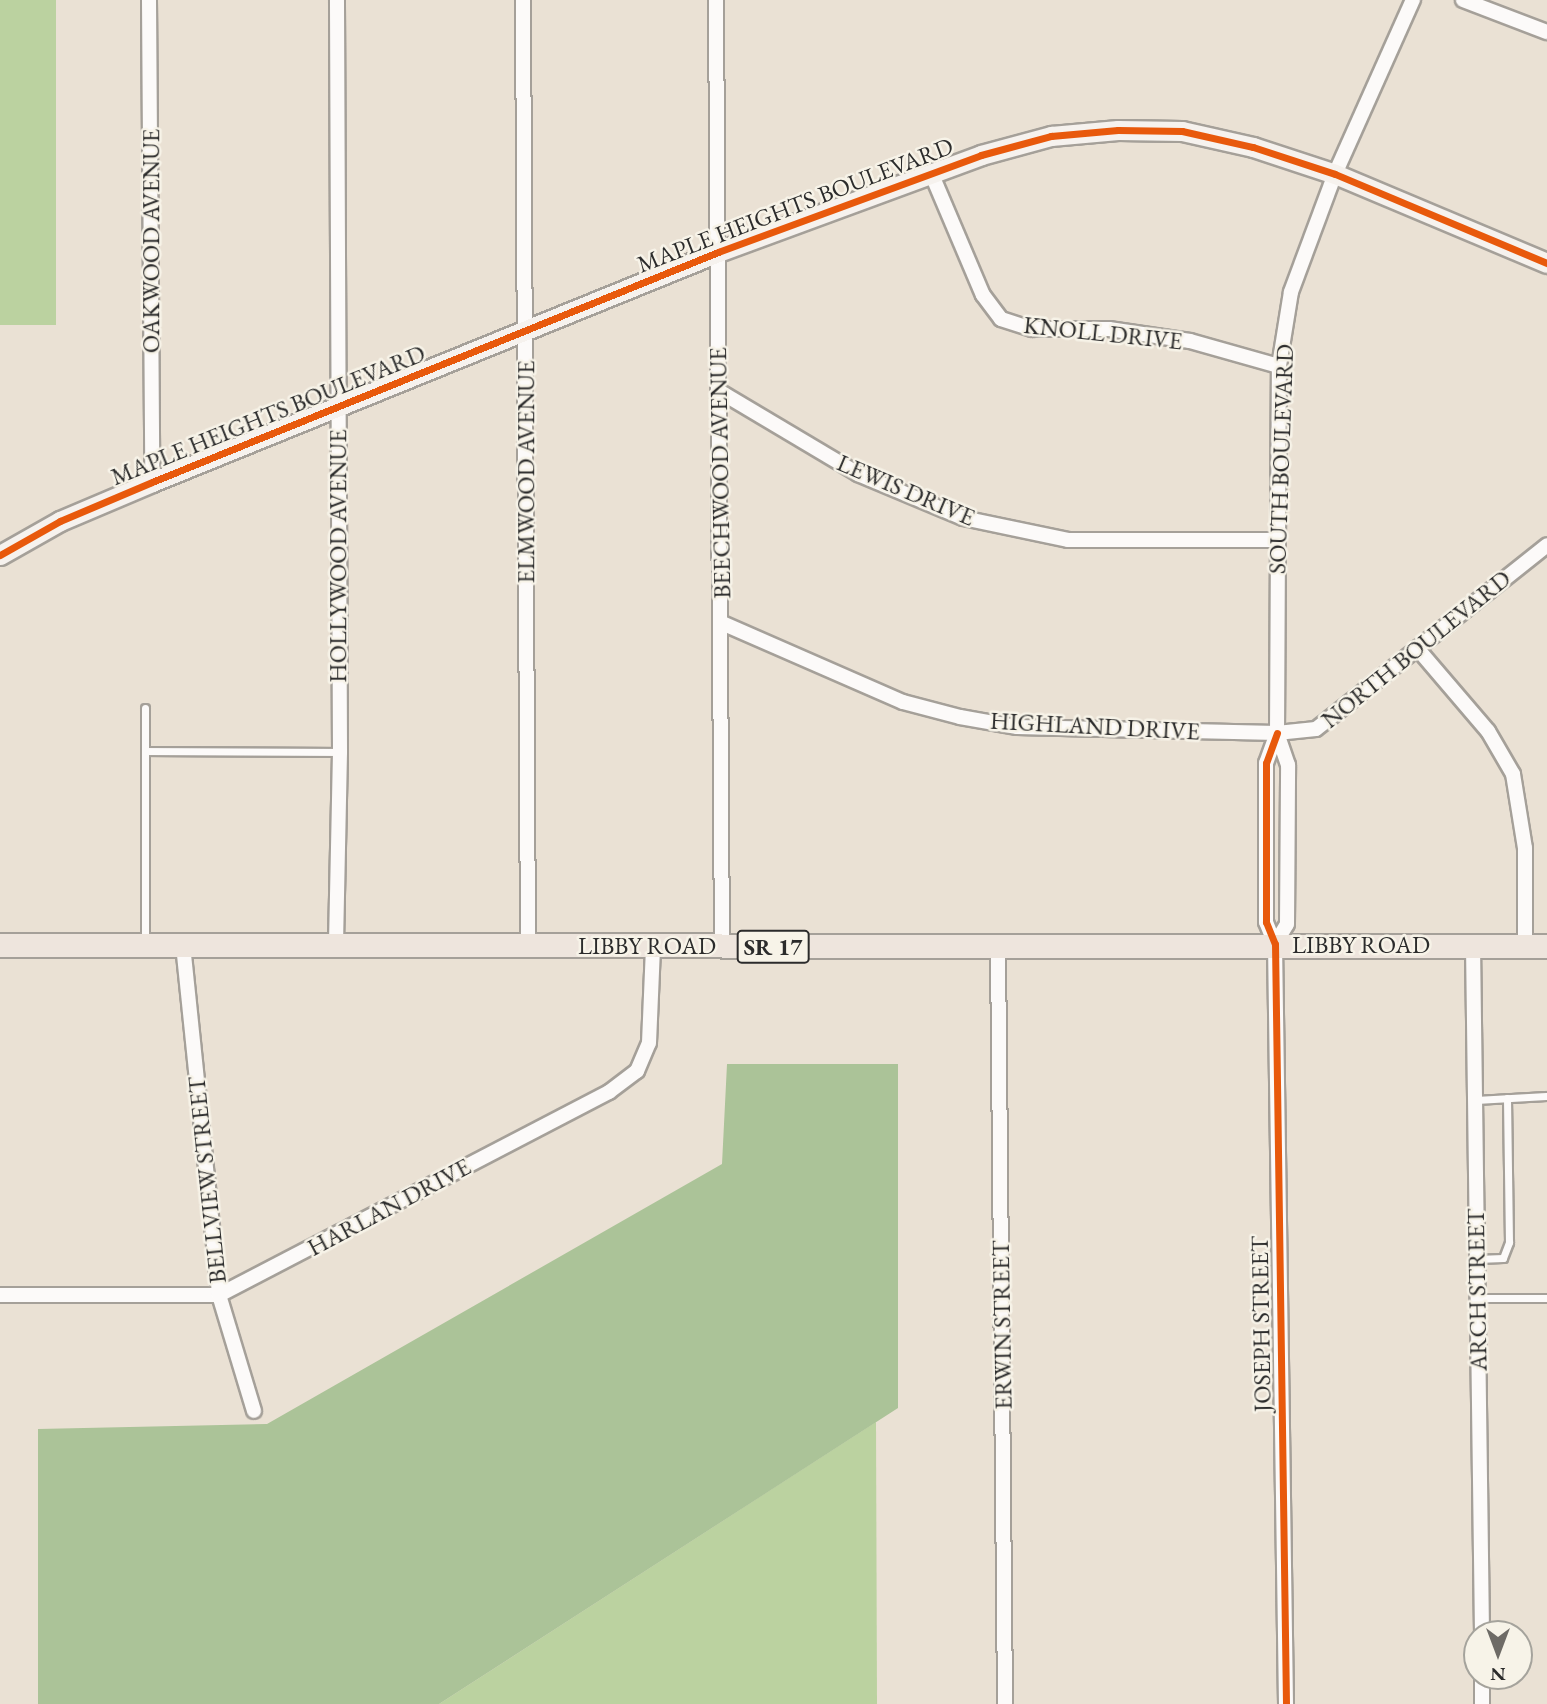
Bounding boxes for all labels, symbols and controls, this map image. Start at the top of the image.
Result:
street label: OAKWOOD AVENUE [137,129,165,353]
street label: MAPLE HEIGHTS BOULEVARD [633,131,957,279]
street label: KNOLL DRIVE [1022,310,1184,356]
street label: MAPLE HEIGHTS BOULEVARD [107,339,429,491]
street label: SOUTH BOULEVARD [1263,344,1299,574]
street label: BEECHWOOD AVENUE [703,347,737,599]
street label: ELMWOOD AVENUE [512,360,540,584]
street label: HOLLYWOOD AVENUE [324,429,352,683]
street label: LEWIS DRIVE [833,448,979,532]
street label: NORTH BOULEVARD [1316,564,1516,734]
street label: HIGHLAND DRIVE [989,706,1201,746]
road number: SR 17 [736,928,810,966]
street label: LIBBY ROAD [1292,931,1430,959]
street label: LIBBY ROAD [578,932,716,960]
street label: BELLVIEW STREET [182,1075,232,1285]
street label: HARLAN DRIVE [302,1152,476,1262]
street label: ARCH STREET [1461,1209,1493,1371]
street label: JOSEPH STREET [1245,1236,1277,1412]
street label: ERWIN STREET [986,1240,1018,1410]
north arrow [1463,1620,1533,1690]
text: N [1490,1662,1506,1687]

